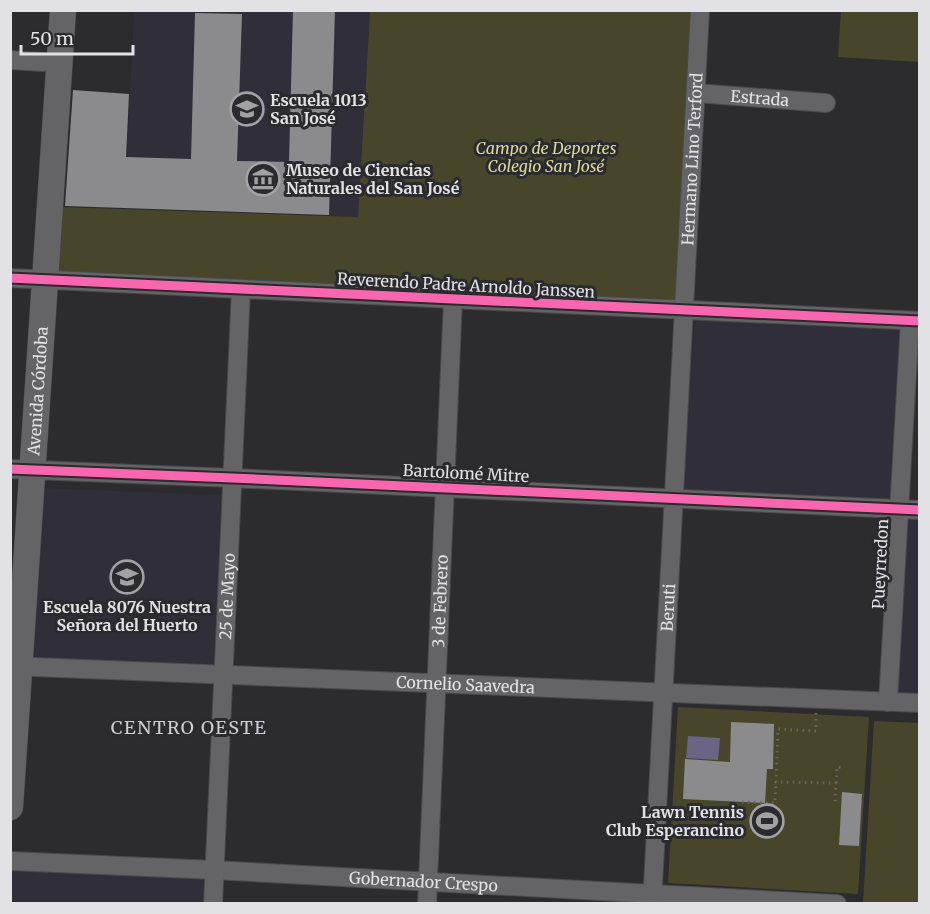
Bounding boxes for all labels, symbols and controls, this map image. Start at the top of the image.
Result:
scale bar [21,18,134,56]
text: 50 m [30,27,74,50]
street label: Hermano Lino Terford [677,72,707,246]
street label: Estrada [730,86,790,110]
place label: Escuela 1013 San José [270,90,367,128]
school or university icon: Escuela 1013 San José [229,91,265,127]
park label: Campo de Deportes Colegio San José [476,138,617,176]
place label: Museo de Ciencias Naturales del San José [286,160,460,198]
museum icon: Museo de Ciencias Naturales del San José [245,161,281,197]
street label: Reverendo Padre Arnoldo Janssen [337,268,596,302]
street label: Avenida Córdoba [23,325,52,457]
street label: Bartolomé Mitre [402,460,530,486]
street label: Pueyrredon [868,518,892,610]
street label: 25 de Mayo [215,553,239,640]
street label: 3 de Febrero [428,554,452,648]
school or university icon: Escuela 8076 Nuestra Señora del Huerto [109,559,145,595]
street label: Beruti [657,583,679,632]
place label: Escuela 8076 Nuestra Señora del Huerto [43,597,211,635]
street label: Cornelio Saavedra [396,672,536,697]
district label: CENTRO OESTE [111,716,267,739]
place label: Lawn Tennis Club Esperancino [606,802,744,840]
sports icon: Lawn Tennis Club Esperancino [749,803,785,839]
street label: Gobernador Crespo [348,867,498,895]

